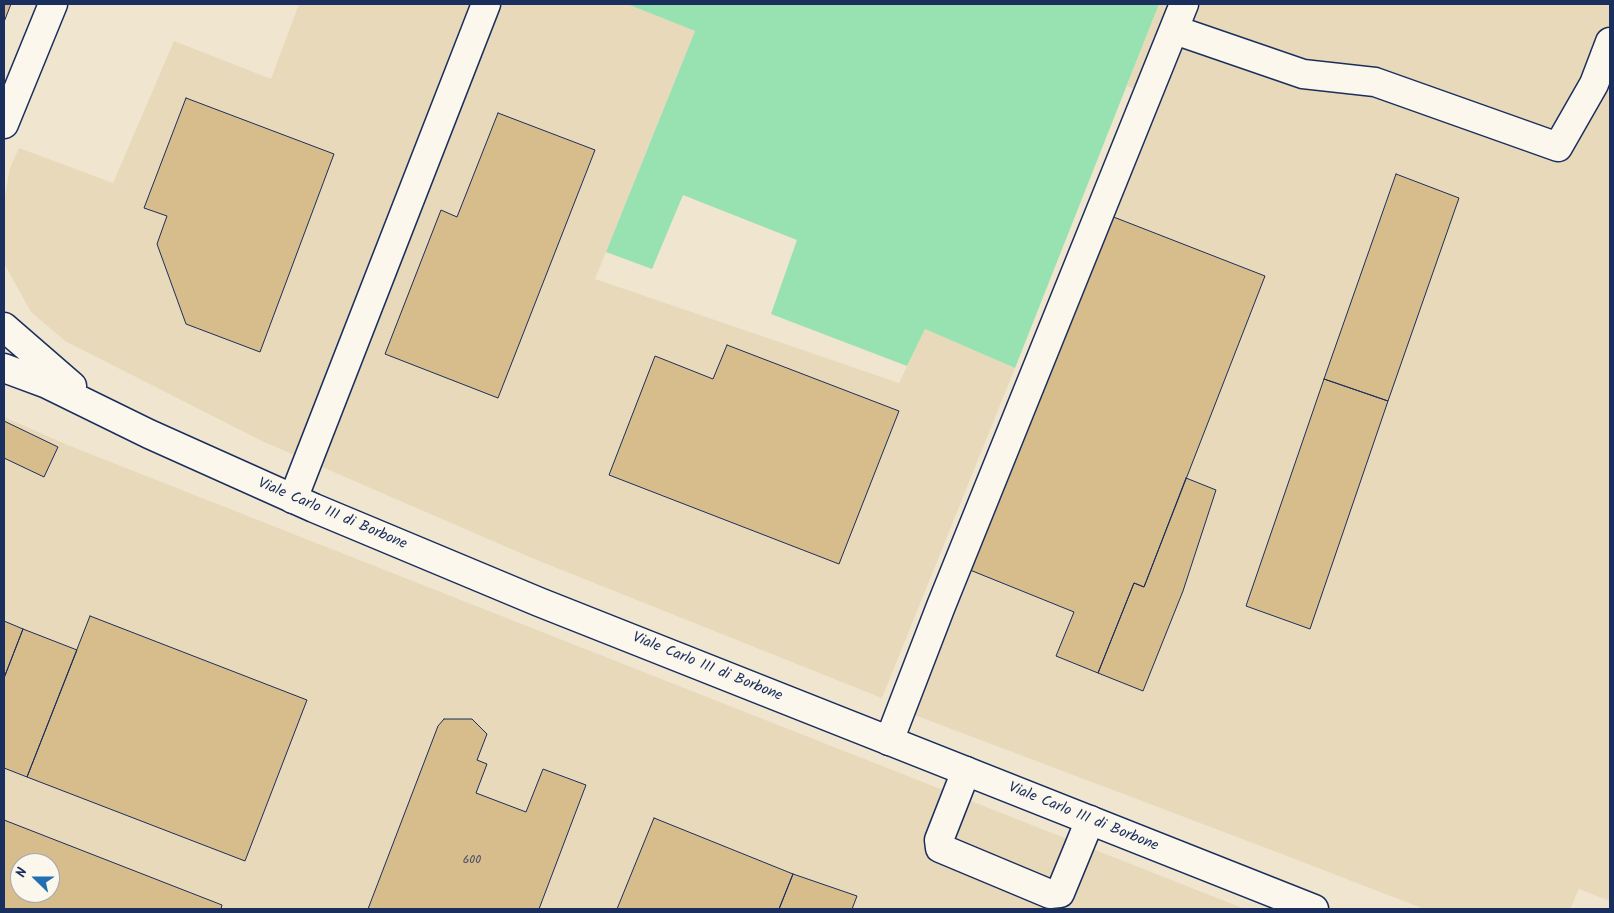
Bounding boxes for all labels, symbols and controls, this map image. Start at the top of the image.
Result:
street label: Viale Carlo III di Borbone [255,475,409,555]
street label: Viale Carlo III di Borbone [629,630,785,706]
street label: Viale Carlo III di Borbone [1005,780,1161,856]
north arrow [10,853,60,903]
house number: 600 [463,854,481,868]
text: N [10,865,34,881]

